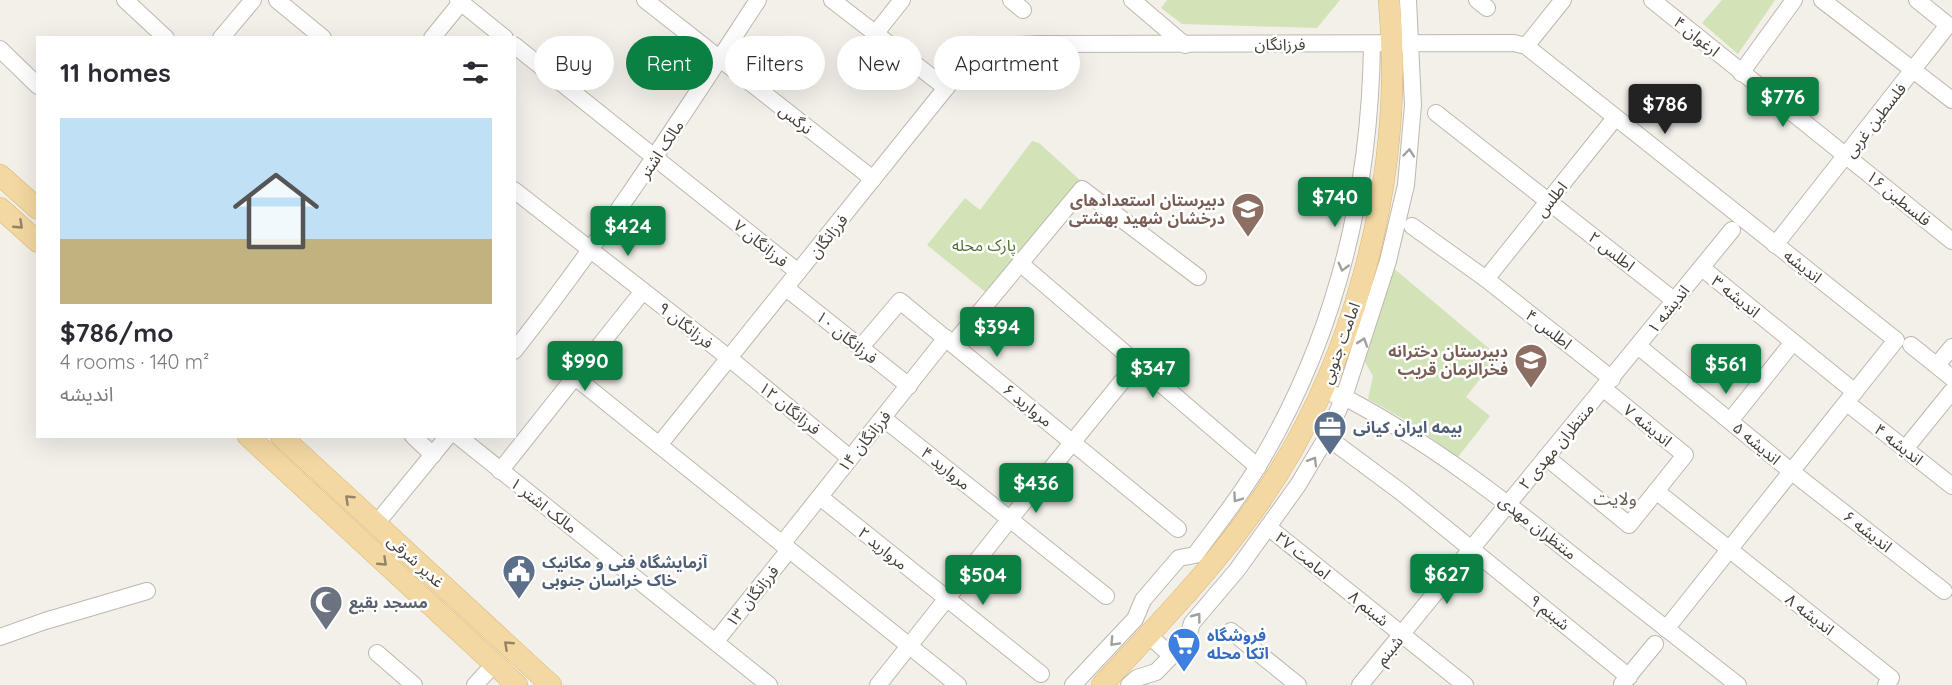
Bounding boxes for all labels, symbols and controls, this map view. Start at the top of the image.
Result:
street label: ارغوان ۴ [1670,11,1724,61]
street label: فرزانگان [1255,34,1305,54]
chip: Buy [534,36,614,90]
chip: Rent [626,36,713,90]
chip: Filters [725,36,825,90]
chip: New [837,36,922,90]
chip: Apartment [934,36,1080,90]
text: 11 homes [60,56,171,89]
icon: filters [459,56,492,89]
pin: $776 [1747,77,1819,128]
street label: فلسطین غربی [1840,79,1910,161]
pin: $786 [1629,84,1701,135]
text: $776 [1761,84,1805,109]
text: $786 [1643,91,1687,116]
street label: نرگس [775,100,817,138]
street label: مالک اشتر [634,116,688,183]
one-way arrow [1402,148,1415,158]
icon: home [222,157,330,265]
street label: فلسطین ۱۶ [1863,166,1935,230]
pin: $740 [1299,177,1371,228]
street label: اطلس [1531,177,1571,221]
text: $740 [1312,184,1358,209]
place label: دبیرستان استعدادهای درخشان شهید بهشتی [1069,190,1225,228]
school or university icon: دبیرستان استعدادهای درخشان شهید بهشتی [1230,191,1266,238]
pin: $424 [592,206,664,257]
street label: فرزانگان [804,210,852,262]
text: $424 [605,213,651,238]
street label: فرزانگان ۷ [730,215,792,271]
one-way arrow [12,218,22,229]
street label: اطلس ۲ [1585,227,1639,275]
park label: پارک محله [952,235,1016,256]
street label: اندیشه [1780,245,1826,287]
one-way arrow [1337,262,1350,272]
street label: اندیشه ۳ [1708,271,1764,321]
street label: اندیشه ۱ [1643,281,1693,337]
street label: فرزانگان ۹ [654,297,718,353]
street label: امامت جنوبی [1316,299,1364,387]
street label: اطلس ۴ [1522,305,1576,353]
street label: فرزانگان ۱۰ [812,306,882,368]
pin: $394 [961,307,1033,358]
text: $394 [974,314,1020,339]
text: $786/mo [60,316,173,349]
one-way arrow [1355,337,1368,348]
pin: $990 [549,341,621,392]
place label: دبیرستان دخترانه فخرالزمان قریب [1388,341,1508,379]
school or university icon: دبیرستان دخترانه فخرالزمان قریب [1513,342,1549,389]
pin: $561 [1690,344,1762,395]
text: $990 [562,348,608,373]
pin: $347 [1117,348,1189,399]
text: 4 rooms · 140 m² [60,349,209,374]
text: $561 [1705,351,1747,376]
text: $347 [1131,355,1175,380]
street label: فرزانگان ۱۲ [755,377,825,439]
street label: مروارید ۶ [999,379,1057,431]
text: اندیشه [60,381,113,406]
street label: منتظران مهدی ۲ [1514,399,1598,493]
street label: اندیشه ۷ [1620,400,1676,450]
street label: فرزانگان ۱۴ [833,406,895,476]
office icon: بیمه ایران کیانی [1312,409,1348,456]
place label: بیمه ایران کیانی [1353,417,1462,437]
street label: اندیشه ۵ [1729,417,1785,469]
street label: اندیشه ۴ [1871,419,1927,469]
street label: مروارید ۴ [917,442,975,494]
one-way arrow [1305,457,1317,467]
pin: $436 [1000,463,1072,514]
text: $436 [1013,470,1059,495]
street label: مالک اشتر ۱ [507,473,581,537]
district label: ولایت [1593,487,1637,510]
street label: منتظران مهدی [1495,490,1581,564]
one-way arrow [1233,491,1244,502]
one-way arrow [345,495,355,506]
street label: اندیشه ۶ [1840,506,1896,556]
street label: مروارید ۲ [854,522,912,574]
street label: امامت ۲۷ [1271,527,1335,583]
street label: غدیر شرقی [384,530,448,592]
place label: آزمایشگاه فنی و مکانیک خاک خراسان جنوبی [542,552,708,590]
public building icon: آزمایشگاه فنی و مکانیک خاک خراسان جنوبی [501,553,537,600]
pin: $627 [1411,554,1483,605]
one-way arrow [377,555,387,566]
pin: $504 [947,555,1019,606]
street label: فرزانگان ۱۳ [721,561,783,631]
text: $627 [1424,561,1470,586]
text: $504 [959,562,1007,587]
mosque icon: مسجد بقیع [308,584,344,631]
street label: شبنم ۸ [1343,586,1393,633]
street label: اندیشه ۸ [1782,589,1838,639]
street label: شبنم ۹ [1524,590,1574,637]
place label: مسجد بقیع [349,592,428,615]
one-way arrow [1190,613,1201,624]
place label: فروشگاه اتکا محله [1207,625,1269,663]
supermarket icon: فروشگاه اتکا محله [1166,626,1202,673]
street label: شبنم [1371,631,1409,671]
one-way arrow [1110,634,1121,645]
one-way arrow [504,641,514,652]

